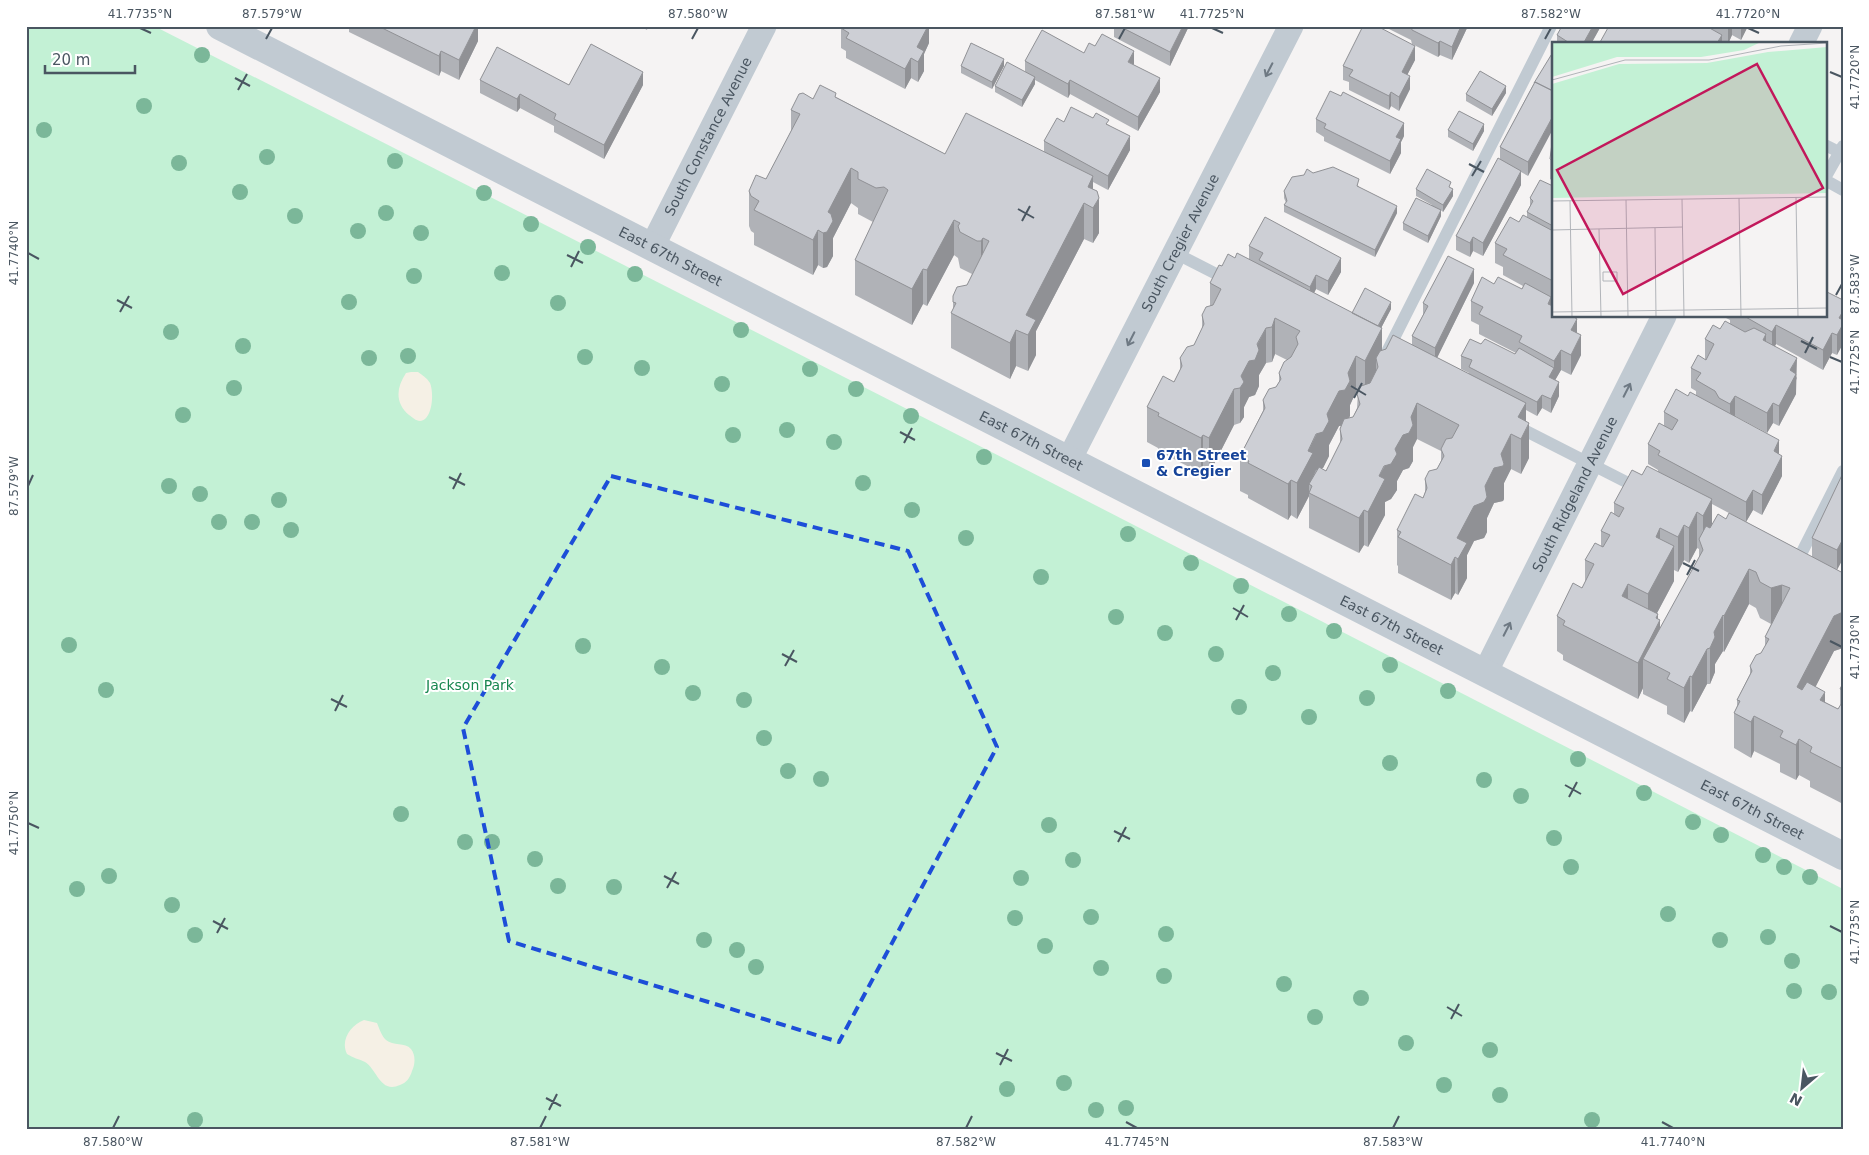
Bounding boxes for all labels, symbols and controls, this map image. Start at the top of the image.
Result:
text: 41.7735°N [108,7,172,21]
text: 87.579°W [242,7,302,21]
text: 87.580°W [668,7,728,21]
text: 87.581°W [1095,7,1155,21]
text: 41.7725°N [1180,7,1244,21]
text: 87.582°W [1521,7,1581,21]
text: 41.7720°N [1716,7,1780,21]
scale bar [45,42,135,74]
inset map [1552,42,1826,318]
text: 41.7720°N [1848,45,1862,109]
text: 20 m [52,51,90,69]
street label: South Constance Avenue [661,54,755,218]
one-way arrow [1264,62,1274,77]
street label: South Cregier Avenue [1138,171,1222,314]
text: 41.7740°N [7,221,21,285]
street label: East 67th Street [616,223,725,290]
text: 87.583°W [1848,254,1862,314]
text: 41.7725°N [1848,330,1862,394]
one-way arrow [1126,331,1135,346]
one-way arrow [1622,383,1632,398]
street label: East 67th Street [977,408,1086,474]
street label: South Ridgeland Avenue [1529,414,1620,575]
place label: 67th Street & Cregier [1156,447,1247,479]
text: 87.579°W [7,456,21,516]
marker: 67th Street & Cregier [1140,457,1152,469]
street label: East 67th Street [1337,592,1446,658]
text: 41.7730°N [1848,615,1862,679]
one-way arrow [1502,622,1512,637]
park label: Jackson Park [425,677,515,693]
street label: East 67th Street [1698,777,1807,843]
text: 41.7750°N [7,791,21,855]
text: 41.7735°N [1848,900,1862,964]
north arrow [1776,1062,1826,1112]
text: N [1787,1090,1805,1109]
text: 87.580°W [83,1135,143,1149]
text: 87.581°W [510,1135,570,1149]
text: 87.582°W [936,1135,996,1149]
text: 41.7745°N [1105,1135,1169,1149]
text: 87.583°W [1363,1135,1423,1149]
text: 41.7740°N [1641,1135,1705,1149]

